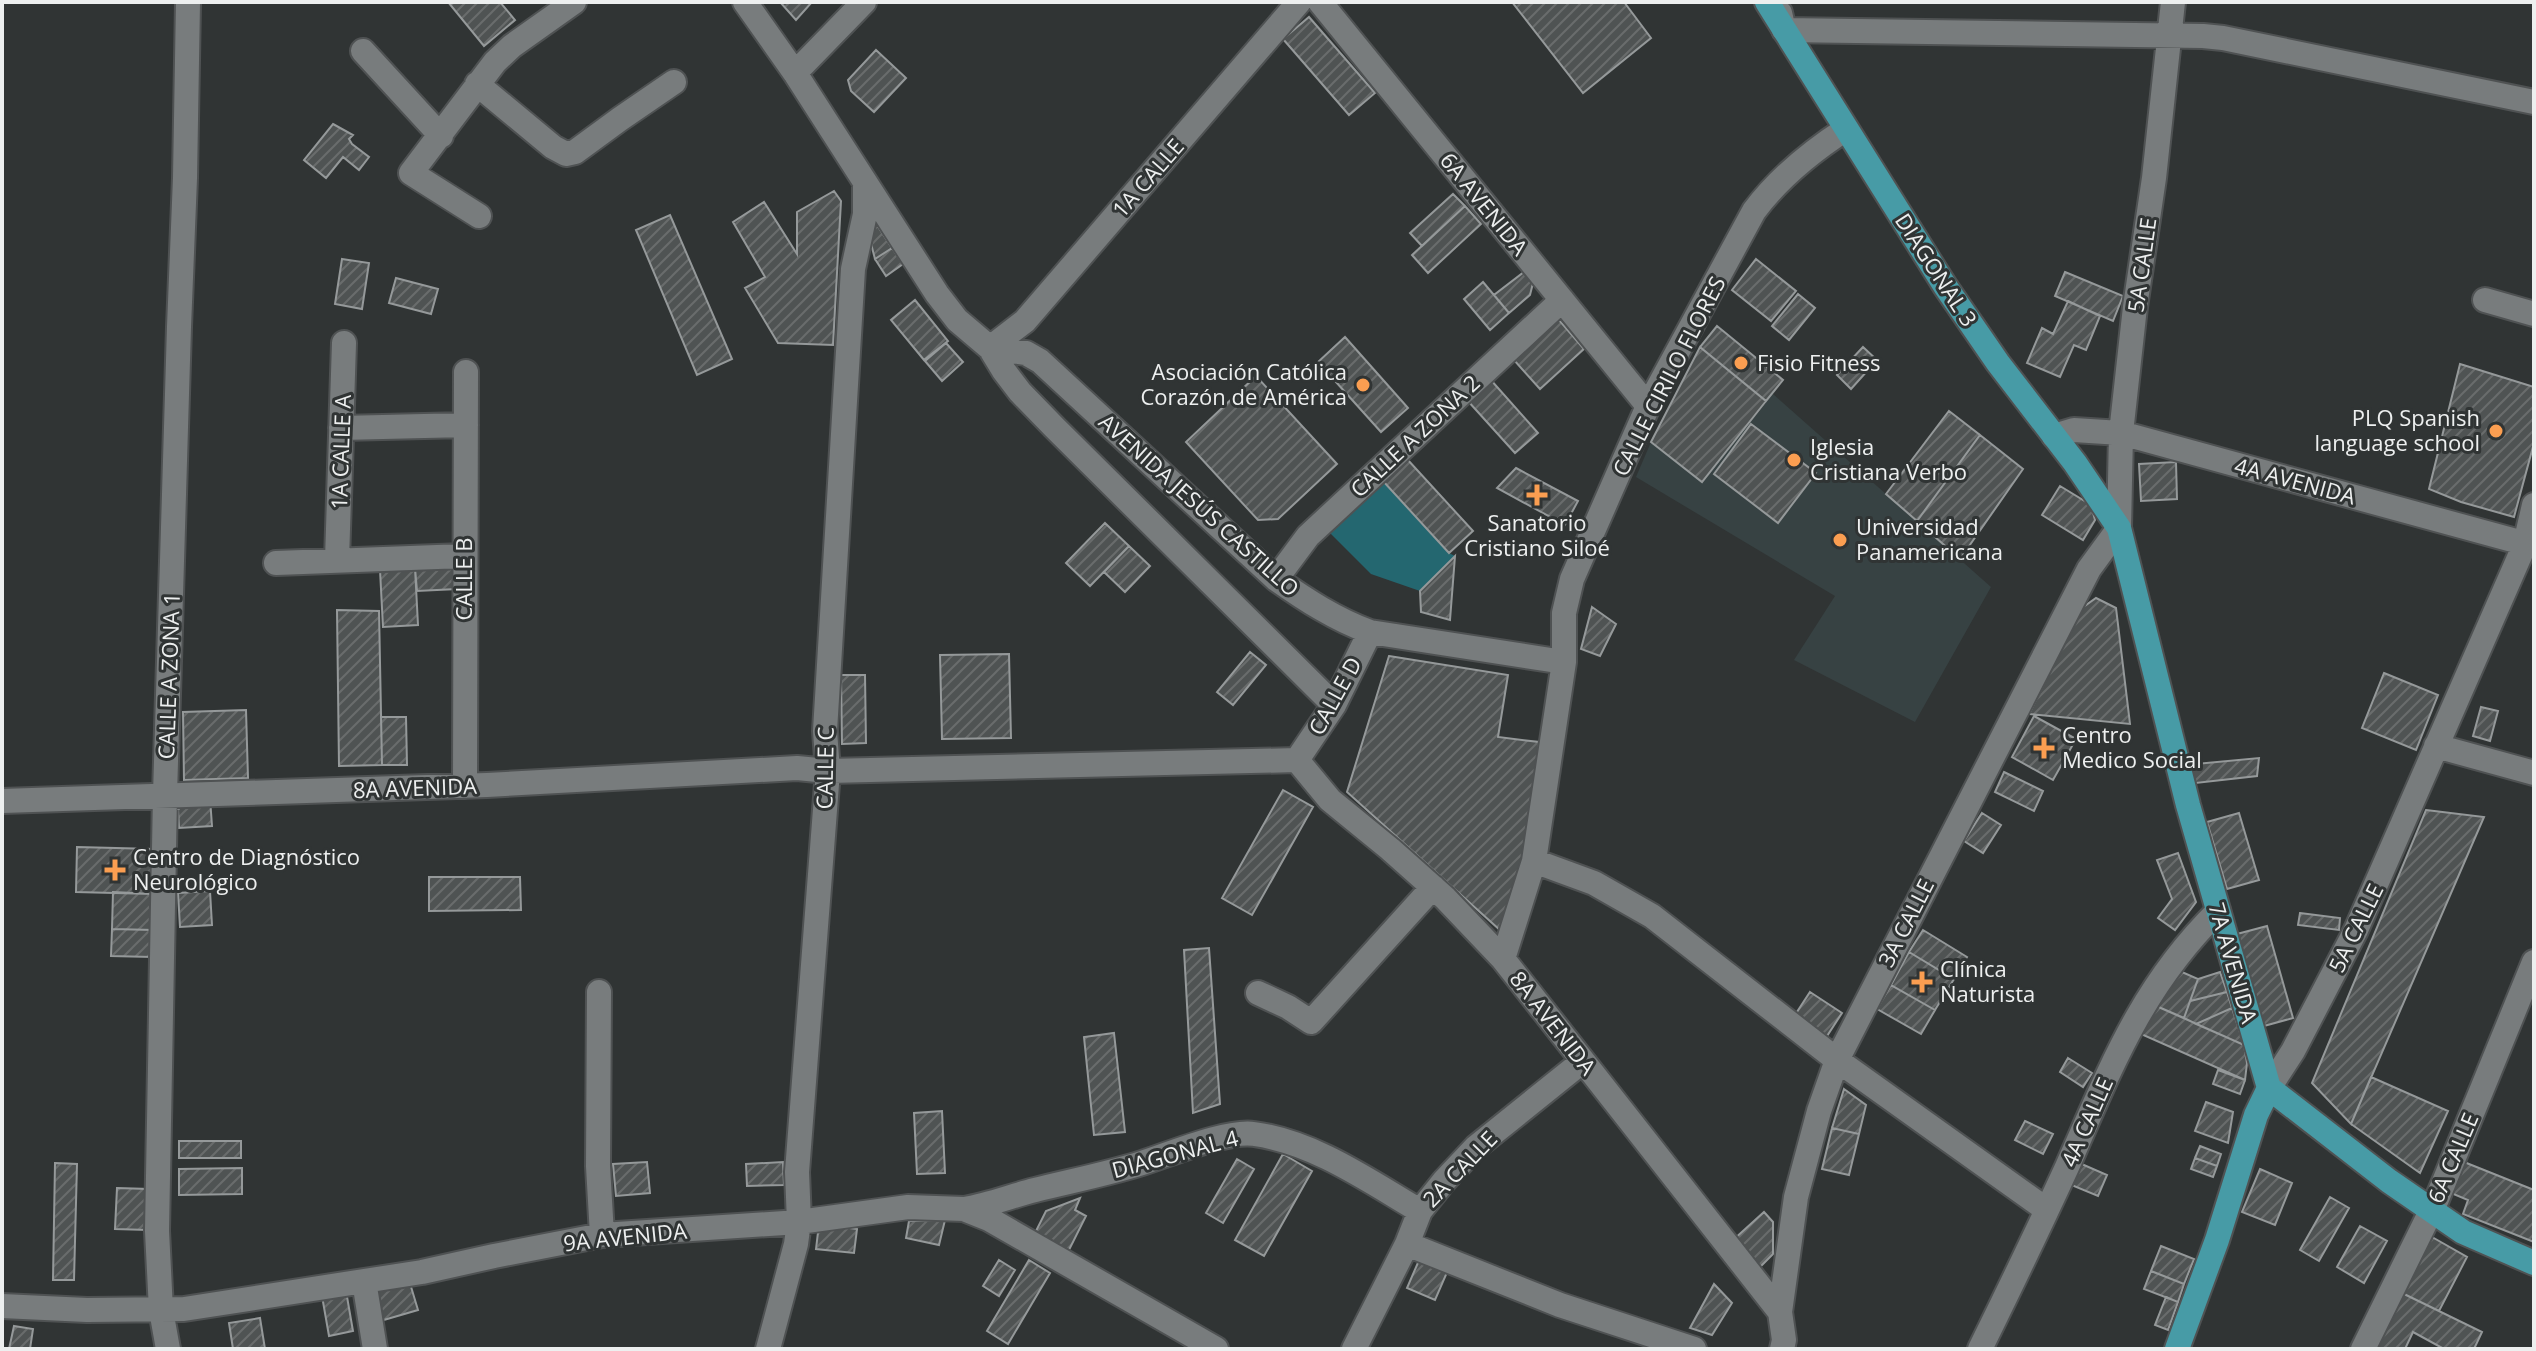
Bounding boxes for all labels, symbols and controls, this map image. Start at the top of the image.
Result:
street label: 1A CALLE [1105,132,1190,223]
street label: 6A AVENIDA [1434,146,1536,261]
street label: DIAGONAL 3 [1889,207,1985,332]
street label: 5A CALLE [2120,216,2162,314]
street label: CALLE CIRILO FLORES [1605,270,1732,481]
place label: Fisio Fitness [1757,347,1880,377]
marker: Fisio Fitness [1732,354,1750,372]
place label: Asociación Católica Corazón de América [1140,356,1347,411]
street label: CALLE A ZONA 2 [1343,367,1486,503]
marker: Asociación Católica Corazón de América [1354,376,1372,394]
street label: 1A CALLE A [323,394,357,510]
place label: PLQ Spanish language school [2315,402,2480,457]
street label: AVENIDA JESÚS CASTILLO [1093,406,1306,602]
marker: PLQ Spanish language school [2487,422,2505,440]
place label: Iglesia Cristiana Verbo [1810,431,1967,486]
street label: 4A AVENIDA [2231,449,2359,511]
marker: Iglesia Cristiana Verbo [1785,451,1803,469]
marker: Sanatorio Cristiano Siloé [1526,484,1548,506]
place label: Sanatorio Cristiano Siloé [1464,507,1610,562]
place label: Universidad Panamericana [1856,511,2003,566]
marker: Universidad Panamericana [1831,531,1849,549]
street label: CALLE B [448,538,478,620]
street label: CALLE A ZONA 1 [150,592,186,760]
street label: CALLE D [1300,651,1368,740]
place label: Centro Medico Social [2062,719,2202,774]
street label: CALLE C [808,726,840,810]
marker: Centro Medico Social [2033,737,2055,759]
street label: 8A AVENIDA [352,770,478,804]
place label: Centro de Diagnóstico Neurológico [133,841,360,896]
marker: Centro de Diagnóstico Neurológico [104,859,126,881]
street label: 3A CALLE [1870,873,1940,972]
street label: 5A CALLE [2321,878,2389,977]
street label: 7A AVENIDA [2202,899,2265,1027]
place label: Clínica Naturista [1940,953,2035,1008]
street label: 8A AVENIDA [1504,964,1604,1081]
marker: Clínica Naturista [1911,971,1933,993]
street label: 4A CALLE [2053,1072,2119,1171]
street label: 6A CALLE [2420,1108,2484,1207]
street label: DIAGONAL 4 [1108,1122,1242,1184]
street label: 2A CALLE [1415,1124,1503,1213]
street label: 9A AVENIDA [562,1215,688,1257]

